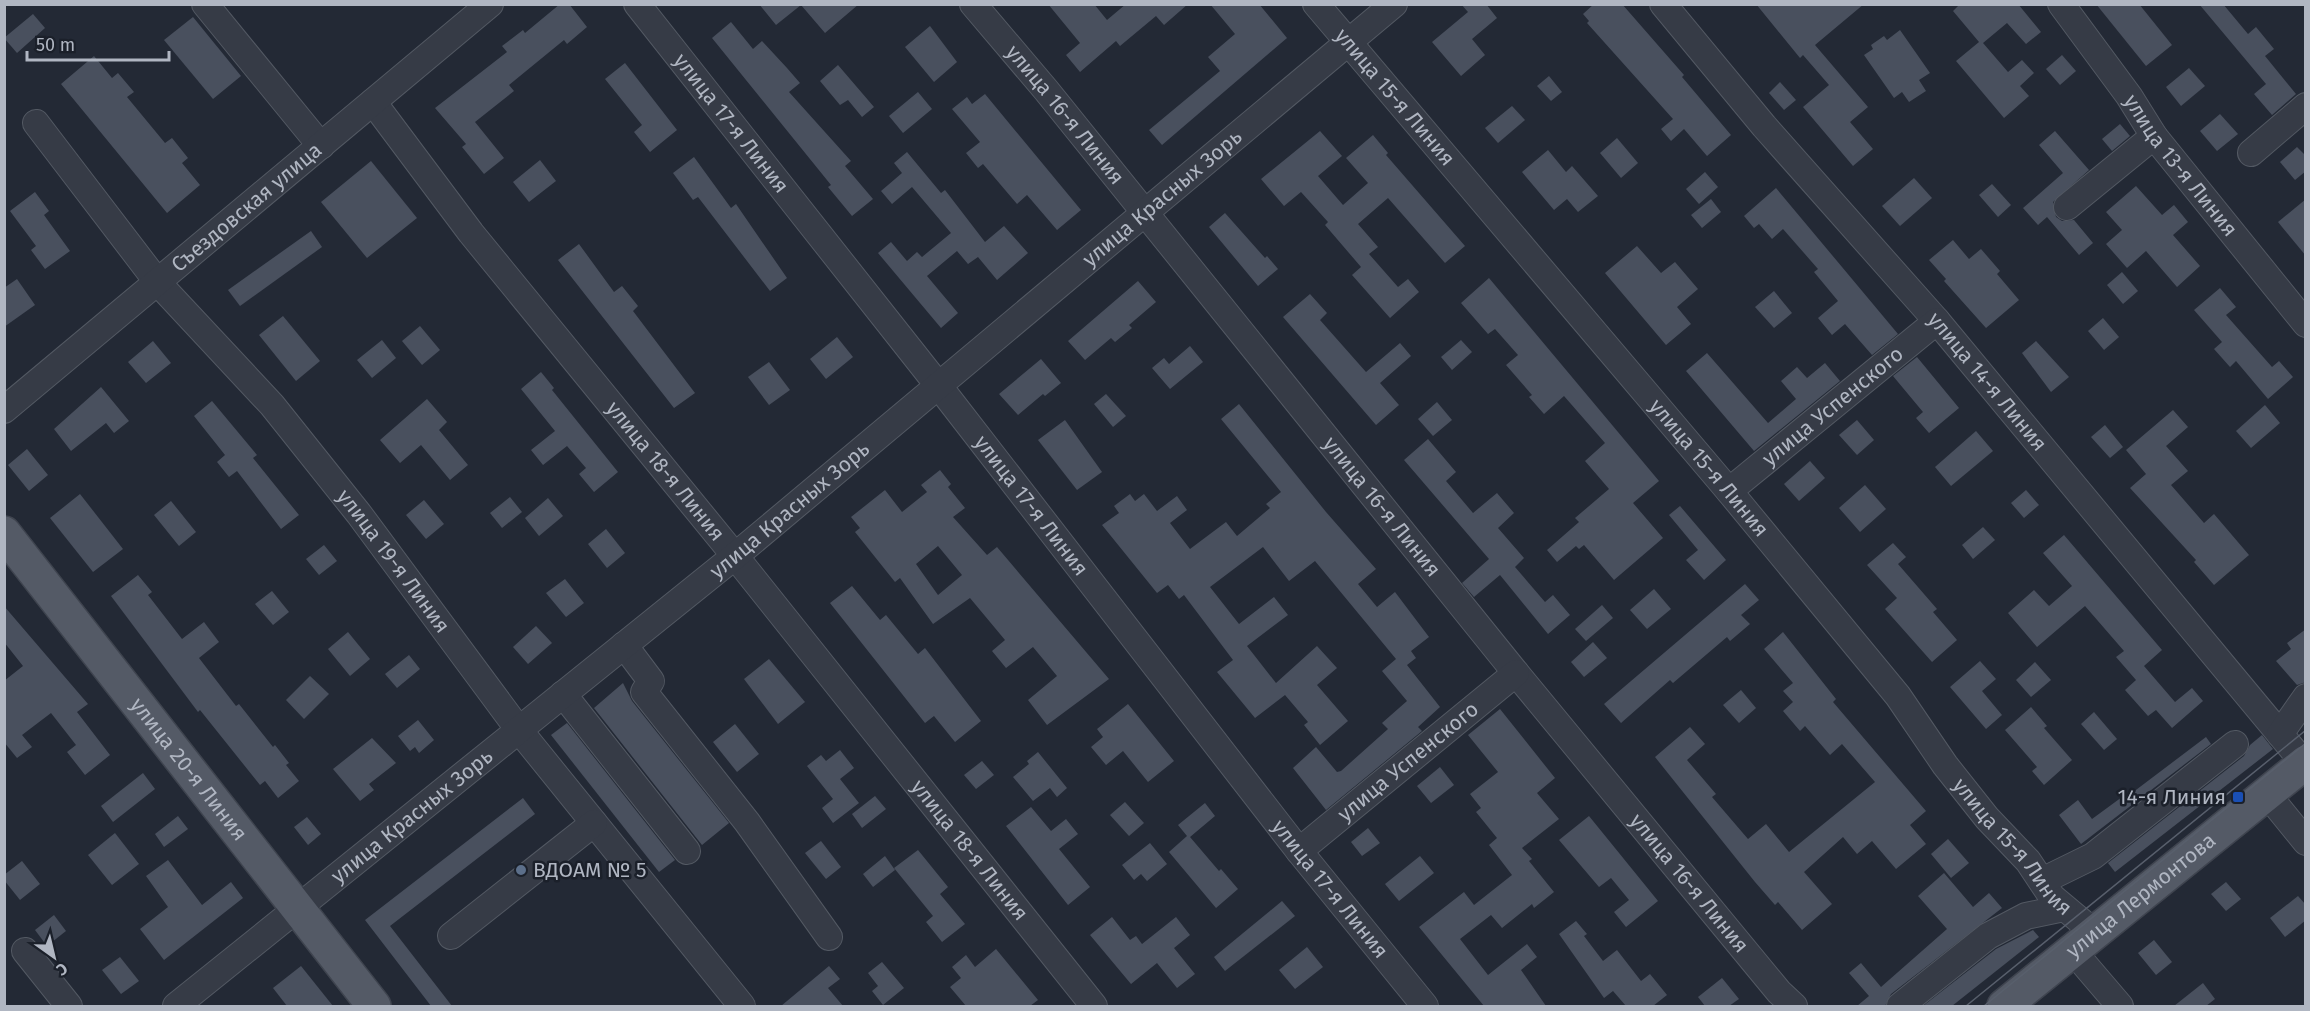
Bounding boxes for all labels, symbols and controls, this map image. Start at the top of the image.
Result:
street label: улица 15-я Линия [1329,23,1461,171]
scale bar [27,24,170,62]
text: 50 m [36,34,75,56]
street label: улица 16-я Линия [1000,39,1130,190]
street label: улица 17-я Линия [668,48,794,198]
street label: улица 13-я Линия [2118,90,2243,242]
street label: улица Красных Зорь [1077,124,1248,272]
street label: Съездовская улица [166,137,327,278]
street label: улица 14-я Линия [1922,307,2053,457]
street label: улица Успенского [1757,341,1909,472]
street label: улица 15-я Линия [1644,394,1774,542]
street label: улица 18-я Линия [601,396,730,546]
street label: улица 17-я Линия [969,430,1094,581]
street label: улица 16-я Линия [1318,431,1446,582]
street label: улица Красных Зорь [704,436,875,584]
street label: улица 19-я Линия [331,484,456,638]
street label: улица 20-я Линия [125,692,253,846]
street label: улица Успенского [1332,696,1484,827]
street label: улица Красных Зорь [326,743,498,889]
street label: улица 15-я Линия [1947,773,2077,921]
street label: улица 18-я Линия [905,774,1034,926]
place label: 14-я Линия [2117,784,2226,810]
marker: 14-я Линия [2231,790,2245,804]
street label: улица 16-я Линия [1624,808,1754,958]
street label: улица 17-я Линия [1266,814,1394,964]
street label: улица Лермонтова [2061,827,2221,964]
place label: ВДОАМ № 5 [533,857,647,883]
marker: ВДОАМ № 5 [514,863,528,877]
north arrow [24,927,84,987]
text: С [52,959,71,980]

